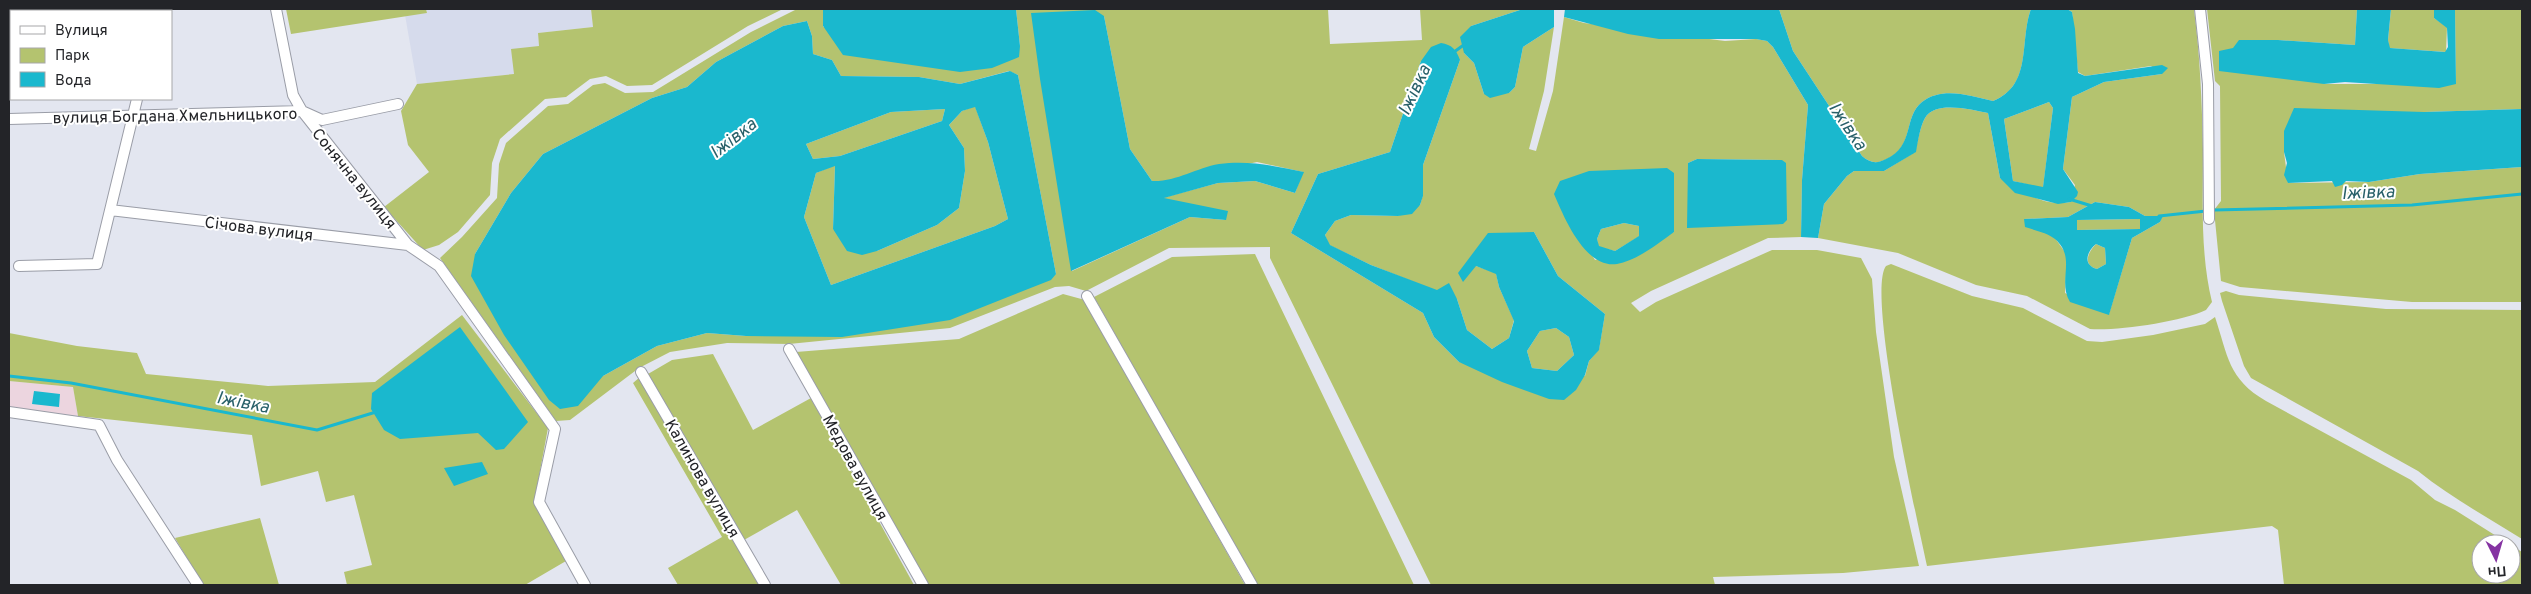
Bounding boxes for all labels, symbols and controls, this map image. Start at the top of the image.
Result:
legend [10,10,172,100]
text: Вулиця [55,22,108,41]
text: Парк [55,47,90,66]
water label: Іжівка [1394,61,1437,120]
text: Вода [55,72,91,91]
water label: Іжівка [1822,98,1872,156]
street label: вулиця Богдана Хмельницького [53,105,298,129]
water label: Іжівка [706,113,763,165]
street label: Сонячна вулиця [307,125,400,234]
water label: Іжівка [2341,181,2396,206]
street label: Січова вулиця [203,213,314,247]
water label: Іжівка [214,387,272,420]
street label: Медова вулиця [817,412,891,524]
street label: Калинова вулиця [659,416,743,542]
north arrow [2471,534,2521,584]
text: Пн [2487,561,2507,580]

